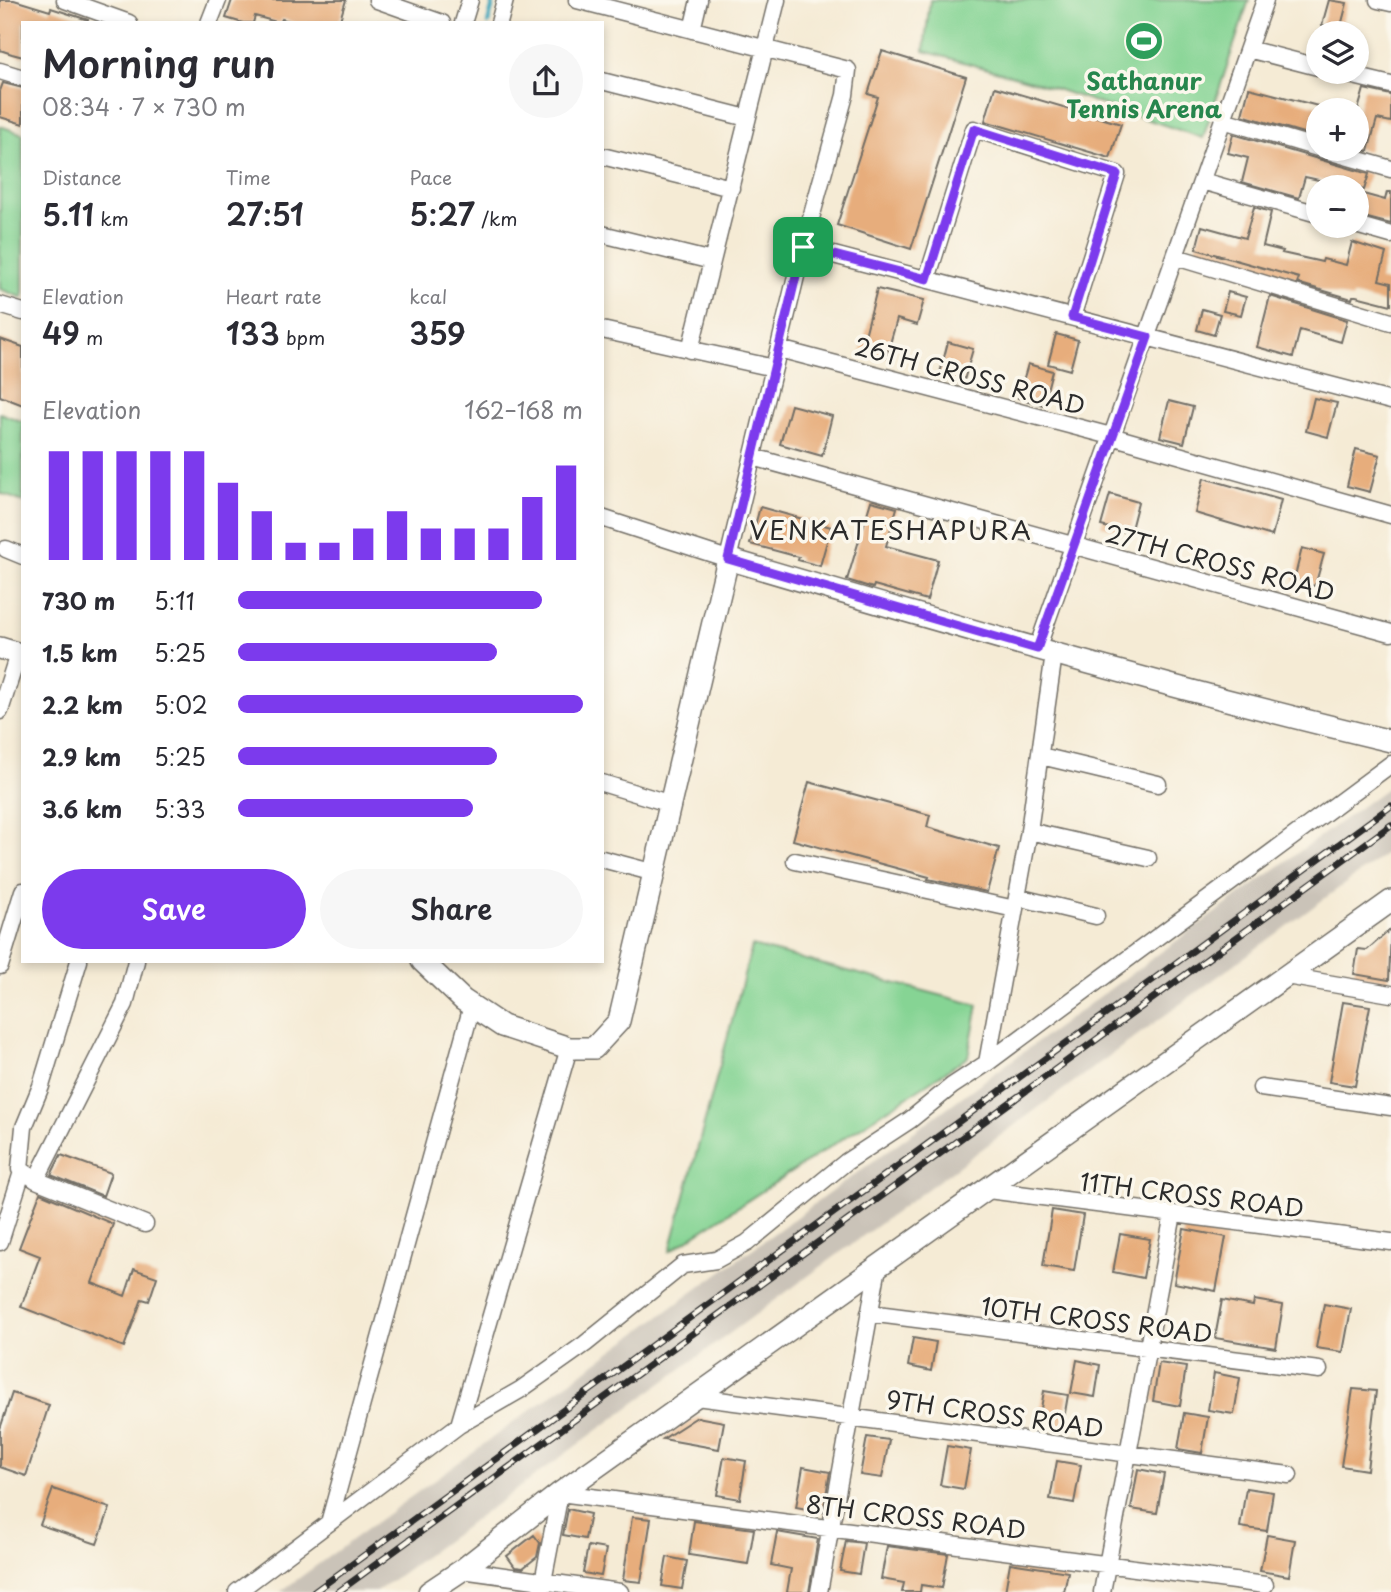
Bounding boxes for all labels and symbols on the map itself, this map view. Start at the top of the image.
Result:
sports icon: Sathanur Tennis Arena [1123,20,1165,62]
place label: Sathanur Tennis Arena [1066,62,1222,126]
pin [773,217,833,277]
street label: 26TH CROSS ROAD [851,327,1089,423]
district label: VENKATESHAPURA [749,510,1033,549]
street label: 27TH CROSS ROAD [1101,514,1339,610]
street label: 11TH CROSS ROAD [1078,1162,1306,1226]
street label: 10TH CROSS ROAD [979,1287,1215,1351]
street label: 9TH CROSS ROAD [884,1380,1106,1446]
street label: 8TH CROSS ROAD [804,1485,1028,1547]

